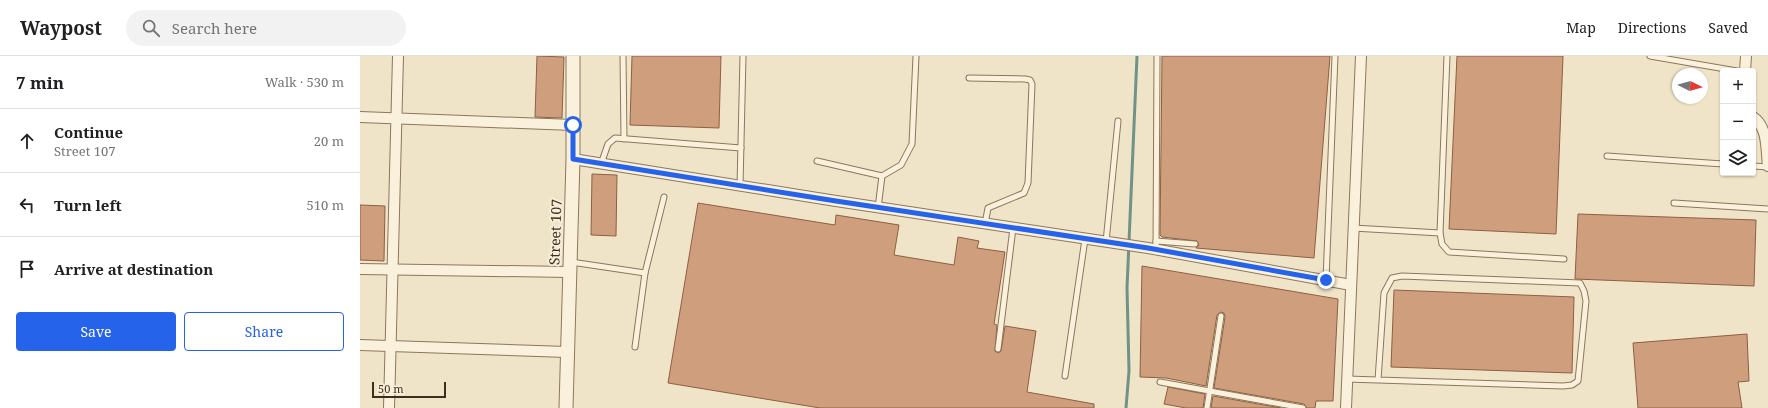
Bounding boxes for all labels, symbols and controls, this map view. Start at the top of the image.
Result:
search box [126,10,406,46]
text: Waypost [20,15,102,41]
icon: search [140,17,162,39]
text: Search here [172,18,257,38]
text: Map [1566,18,1596,37]
text: Directions [1618,18,1686,37]
text: Saved [1708,18,1748,37]
north arrow [1672,68,1708,104]
map controls [1720,68,1756,176]
button: + [1720,68,1756,104]
text: 7 min [16,71,64,94]
text: Walk · 530 m [265,73,344,91]
button: − [1720,104,1756,140]
route start [564,116,582,134]
text: Continue [54,122,123,142]
icon: ahead [16,130,38,152]
text: 20 m [314,132,344,150]
button: layers [1720,140,1756,176]
text: Street 107 [54,142,115,160]
icon: left [16,194,38,216]
text: Turn left [54,195,122,215]
text: 510 m [307,196,344,214]
street label: Street 107 [544,198,566,265]
icon: arrive [16,258,38,280]
text: Arrive at destination [54,259,213,279]
route end [1317,271,1335,289]
button: Save [16,312,176,351]
button: Share [184,312,344,351]
scale bar [372,380,446,399]
text: 50 m [378,381,404,396]

